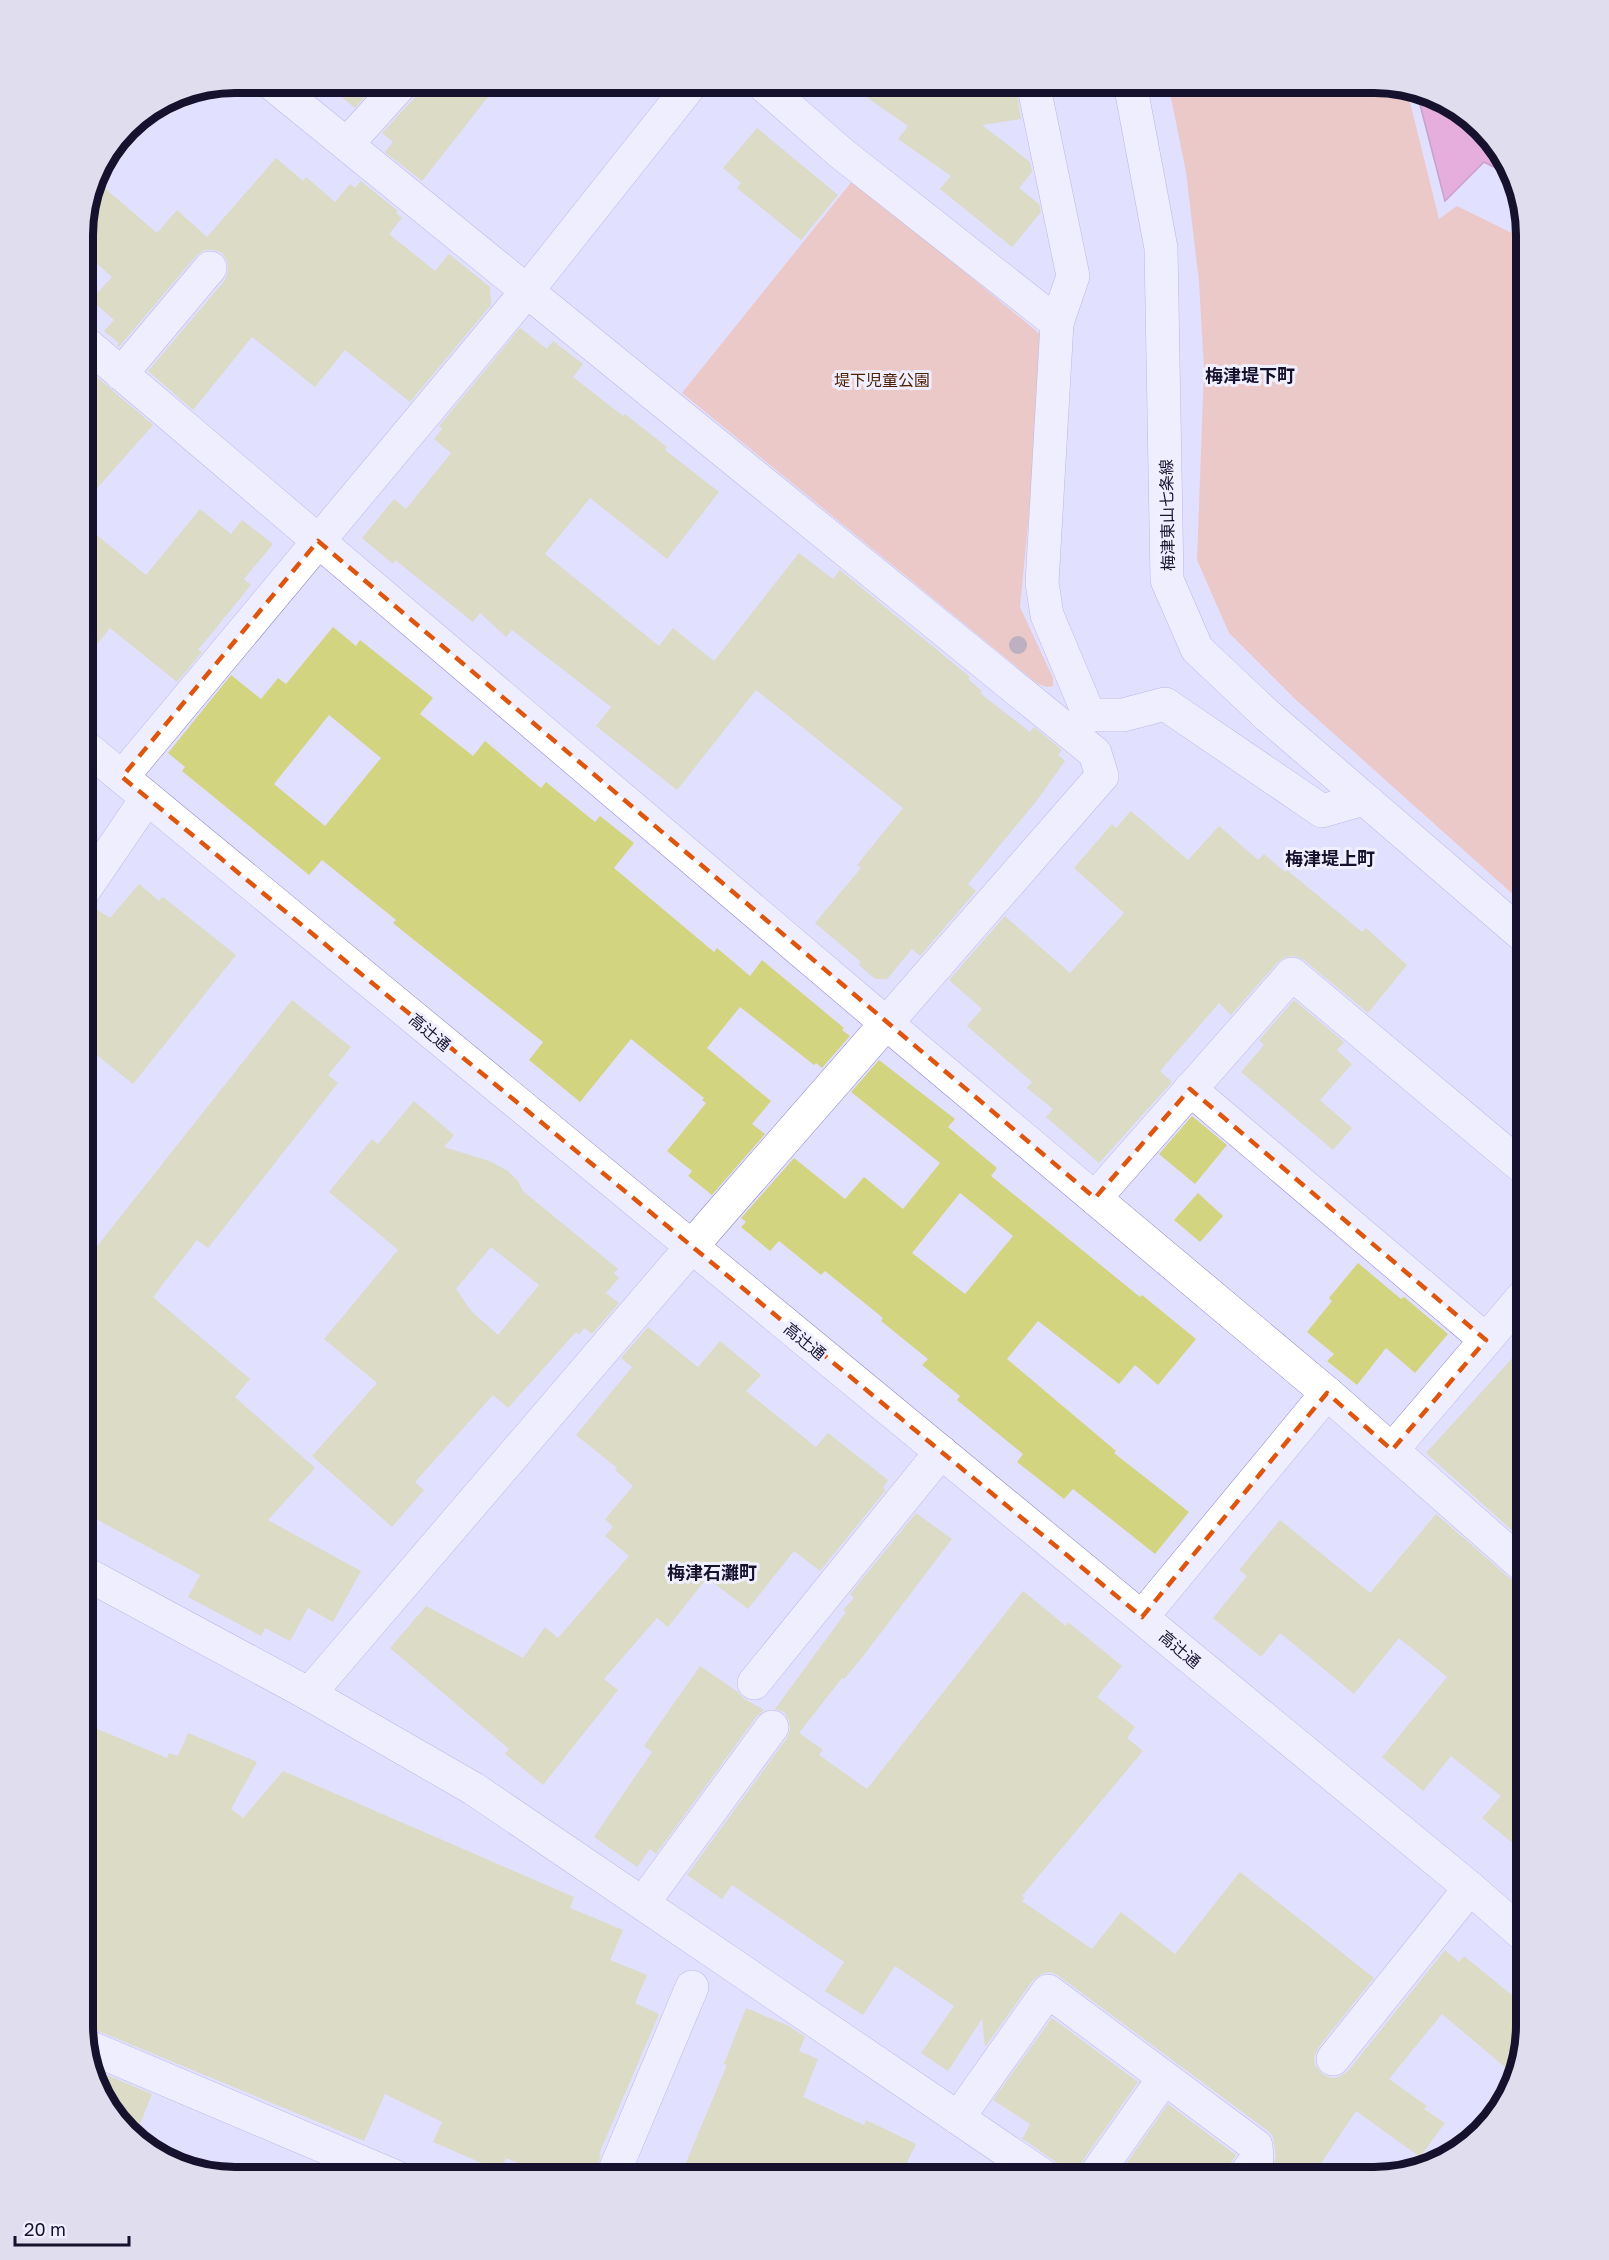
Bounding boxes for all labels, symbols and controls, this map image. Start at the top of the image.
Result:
district label: 梅津堤下町 [1205,364,1295,386]
park label: 堤下児童公園 [834,370,930,390]
street label: 梅津東山七条線 [1156,459,1178,571]
district label: 梅津堤上町 [1285,847,1375,869]
street label: 高辻通 [405,1009,455,1055]
street label: 高辻通 [780,1318,830,1364]
district label: 梅津石灘町 [667,1561,757,1583]
street label: 高辻通 [1155,1626,1205,1672]
scale bar [15,2209,129,2247]
text: 20 m [24,2218,66,2240]

